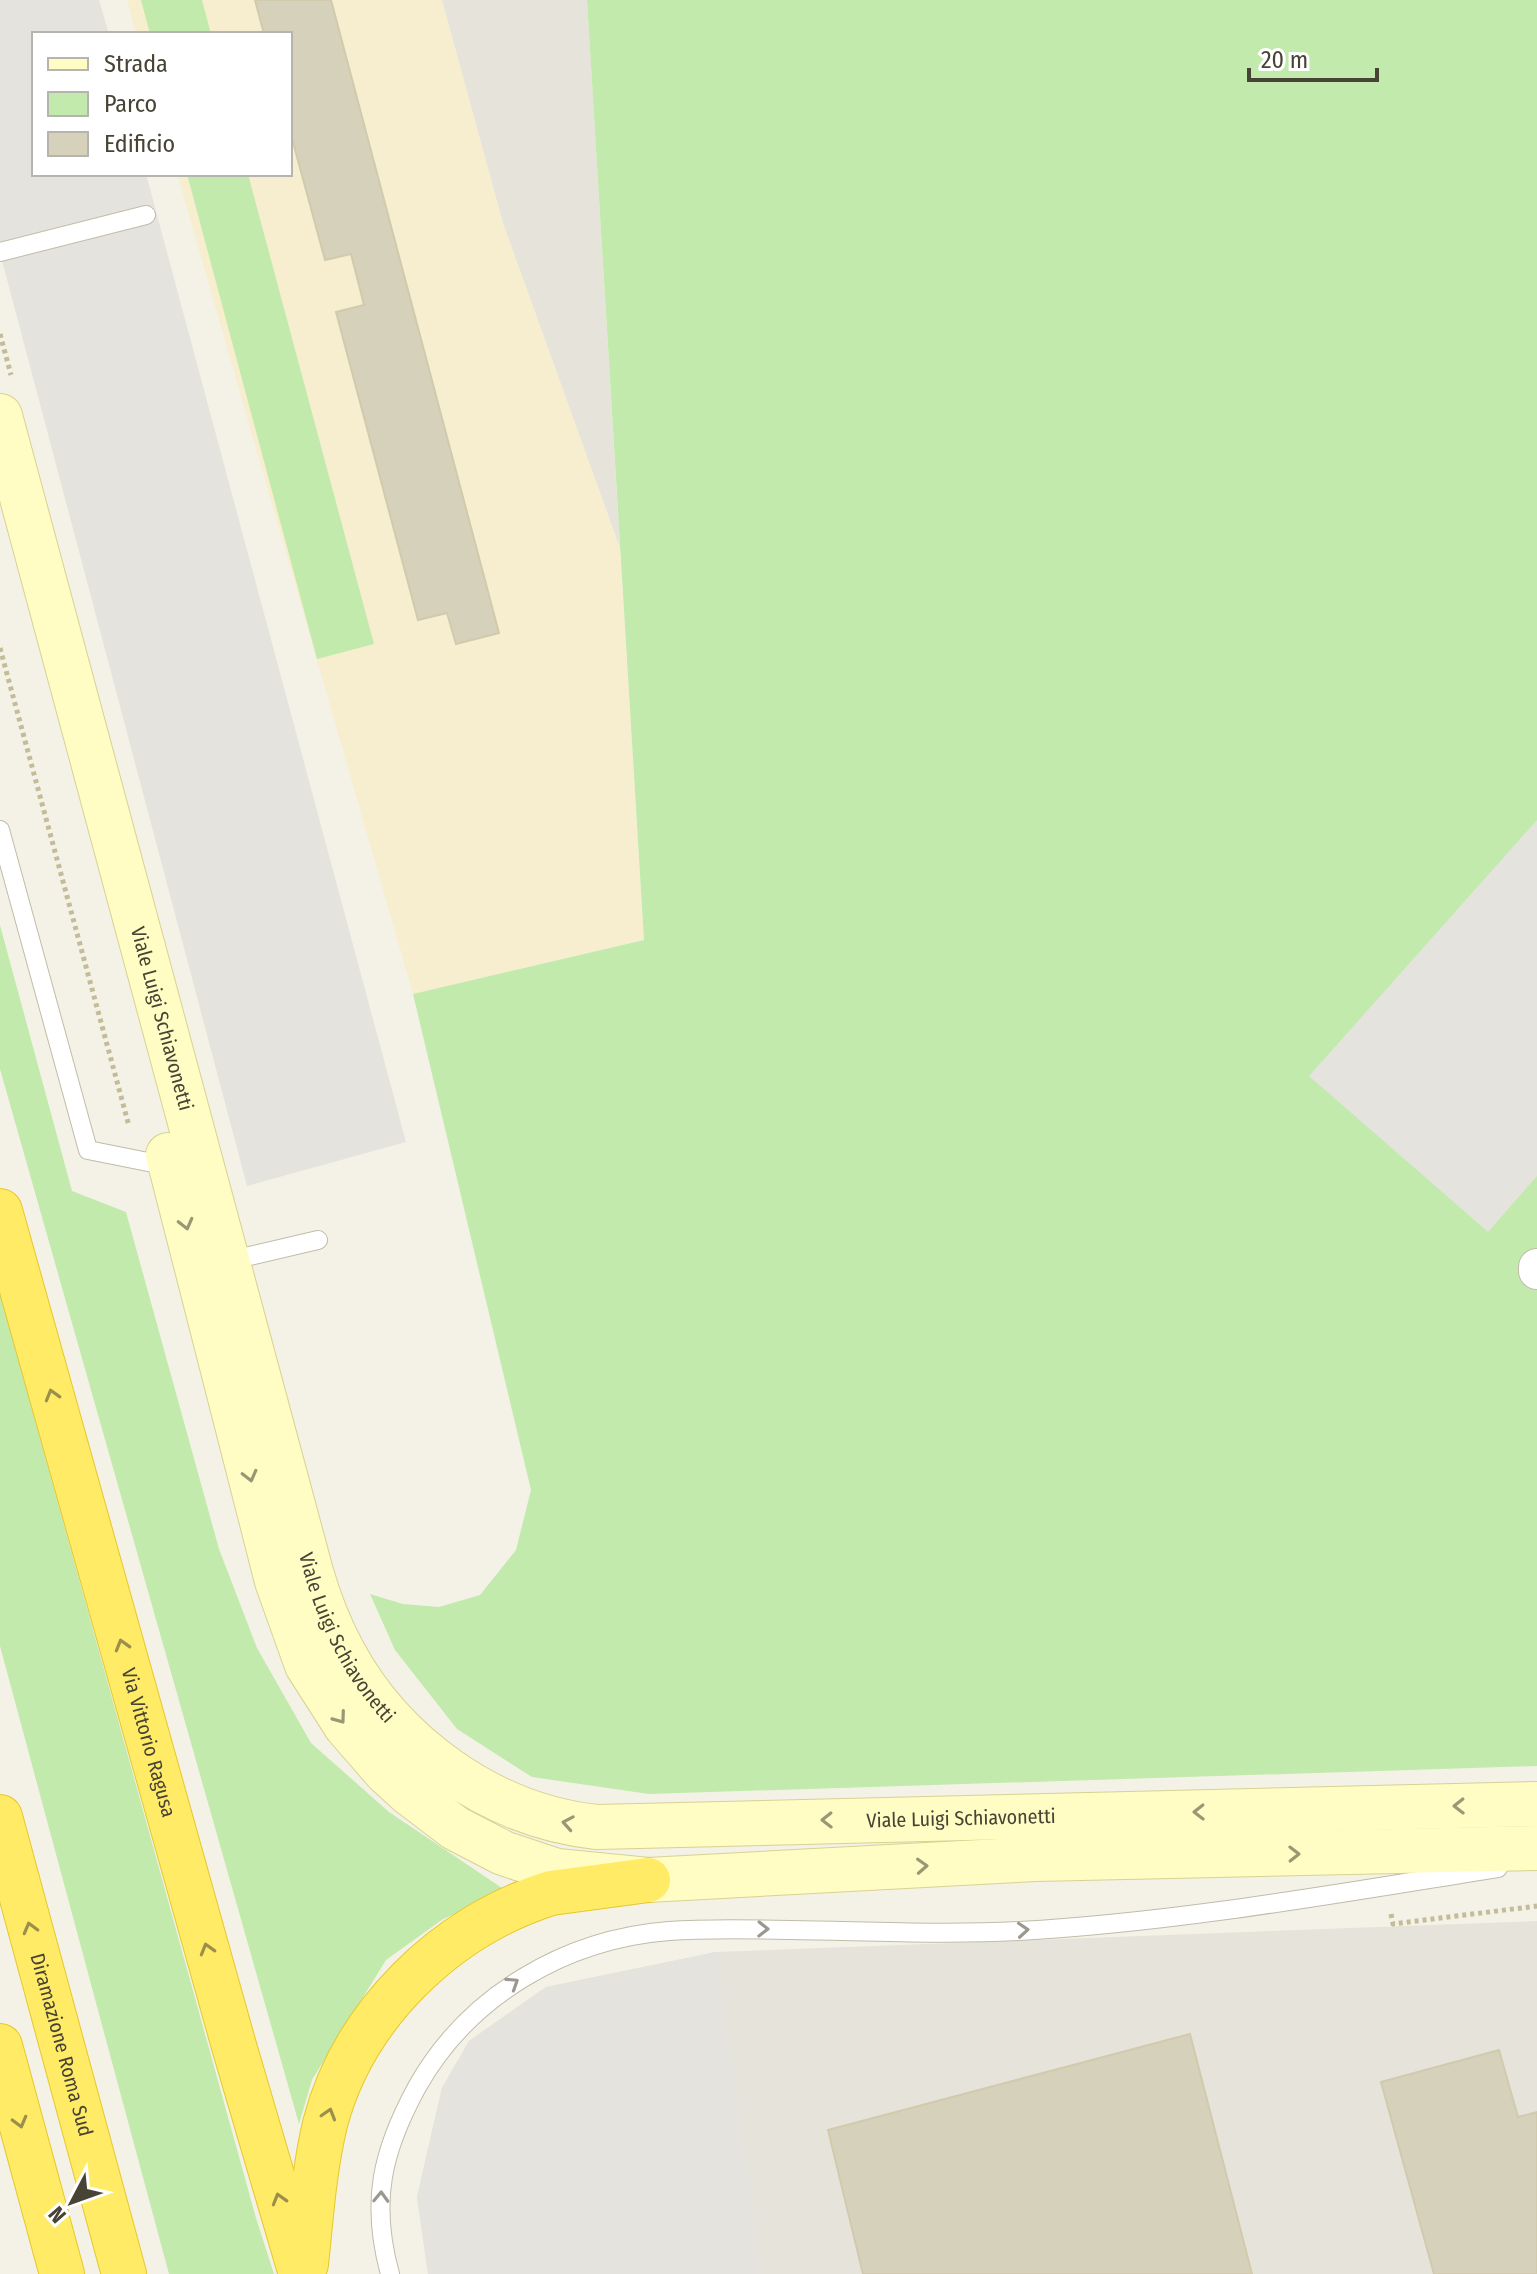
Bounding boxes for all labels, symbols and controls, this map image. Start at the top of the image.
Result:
legend [32,32,292,176]
scale bar [1249,32,1377,82]
text: 20 m [1261,46,1308,74]
text: Strada [104,50,168,78]
text: Parco [104,90,157,118]
text: Edificio [104,130,175,158]
street label: Viale Luigi Schiavonetti [126,924,198,1113]
one-way arrow [176,1217,193,1231]
one-way arrow [45,1388,61,1402]
one-way arrow [241,1469,258,1483]
street label: Viale Luigi Schiavonetti [294,1550,400,1728]
one-way arrow [115,1638,132,1652]
street label: Via Vittorio Ragusa [117,1665,181,1820]
one-way arrow [331,1709,345,1724]
one-way arrow [1452,1797,1465,1815]
one-way arrow [1192,1803,1205,1821]
street label: Viale Luigi Schiavonetti [866,1804,1056,1832]
one-way arrow [820,1812,833,1829]
one-way arrow [561,1815,574,1832]
one-way arrow [1288,1845,1301,1862]
one-way arrow [916,1857,929,1874]
one-way arrow [757,1921,770,1938]
one-way arrow [23,1922,40,1936]
one-way arrow [1017,1922,1030,1939]
one-way arrow [200,1943,216,1957]
street label: Diramazione Roma Sud [25,1950,98,2139]
one-way arrow [505,1978,519,1993]
one-way arrow [320,2108,336,2122]
one-way arrow [11,2114,28,2128]
north arrow [32,2162,112,2242]
one-way arrow [373,2190,390,2203]
one-way arrow [272,2193,288,2207]
text: N [43,2201,72,2229]

